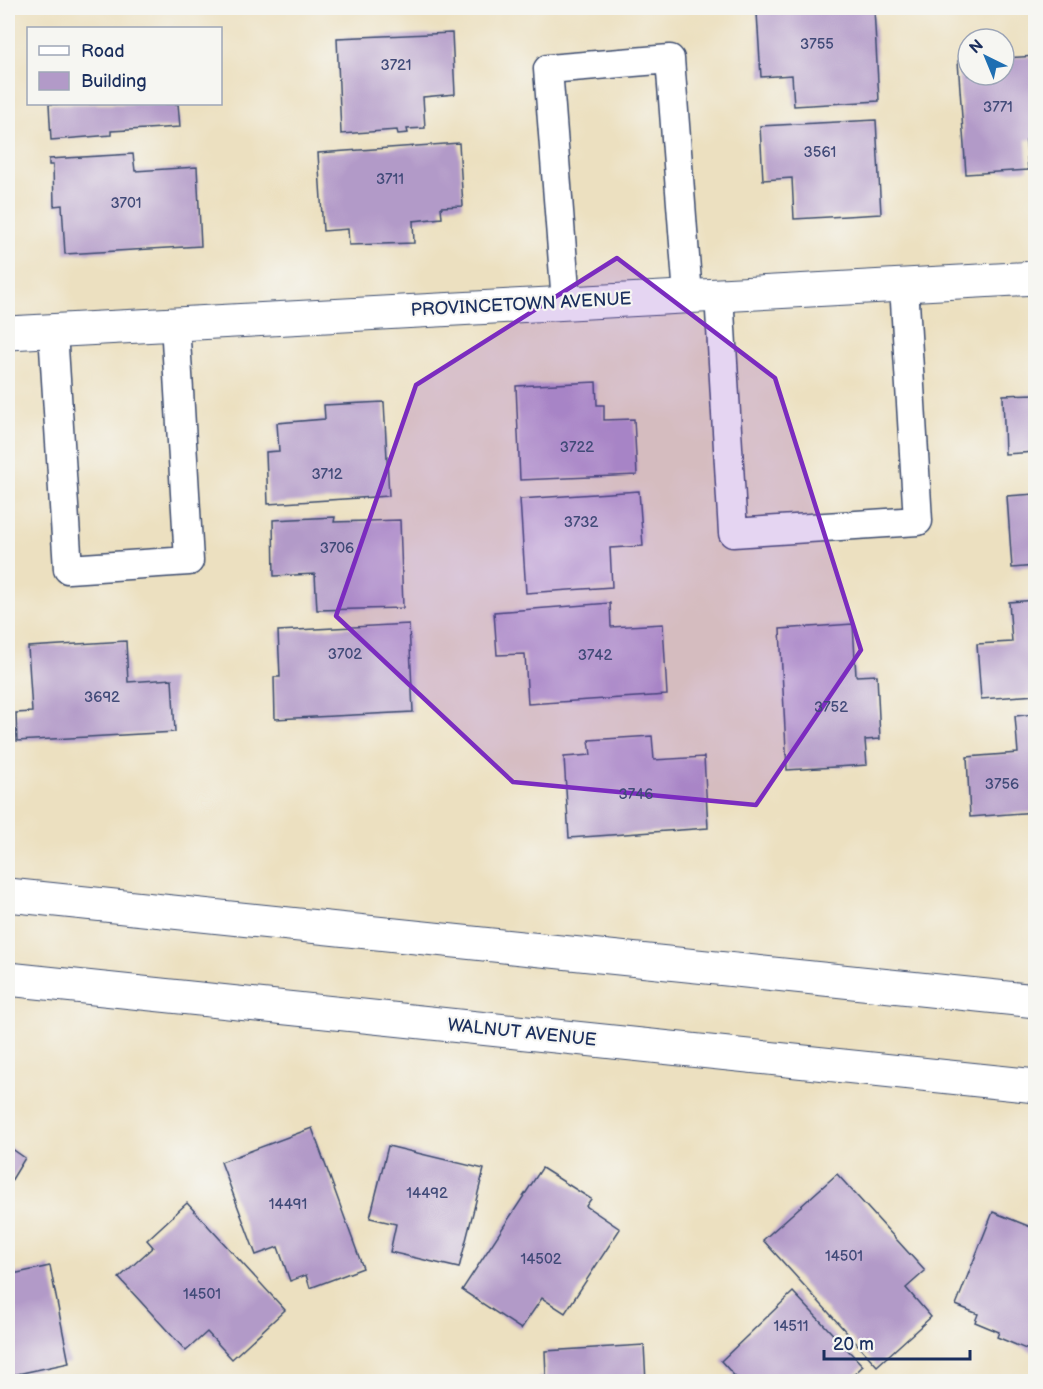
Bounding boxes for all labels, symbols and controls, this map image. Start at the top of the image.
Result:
legend [27,27,222,105]
north arrow [956,27,1016,87]
house number: 3755 [800,35,834,54]
text: N [966,36,988,58]
text: Road [81,41,125,62]
house number: 3721 [380,56,412,75]
text: Building [81,71,147,92]
house number: 3771 [983,98,1013,117]
house number: 3561 [804,143,836,162]
house number: 3711 [376,170,404,189]
house number: 3701 [110,194,142,213]
street label: PROVINCETOWN AVENUE [410,288,632,321]
house number: 3722 [560,438,594,457]
house number: 3712 [311,465,343,484]
house number: 3732 [564,513,598,532]
house number: 3706 [320,539,354,558]
house number: 3702 [328,645,362,664]
house number: 3742 [578,646,612,665]
house number: 3692 [84,688,120,707]
house number: 3752 [814,698,848,717]
house number: 3756 [985,775,1019,794]
house number: 3746 [619,785,653,804]
street label: WALNUT AVENUE [446,1014,598,1051]
house number: 14492 [406,1184,448,1203]
house number: 14491 [269,1195,307,1214]
house number: 14501 [825,1247,863,1266]
house number: 14502 [520,1250,562,1269]
house number: 14501 [183,1285,221,1304]
house number: 14511 [773,1317,809,1336]
scale bar [824,1323,970,1361]
text: 20 m [833,1334,874,1355]

